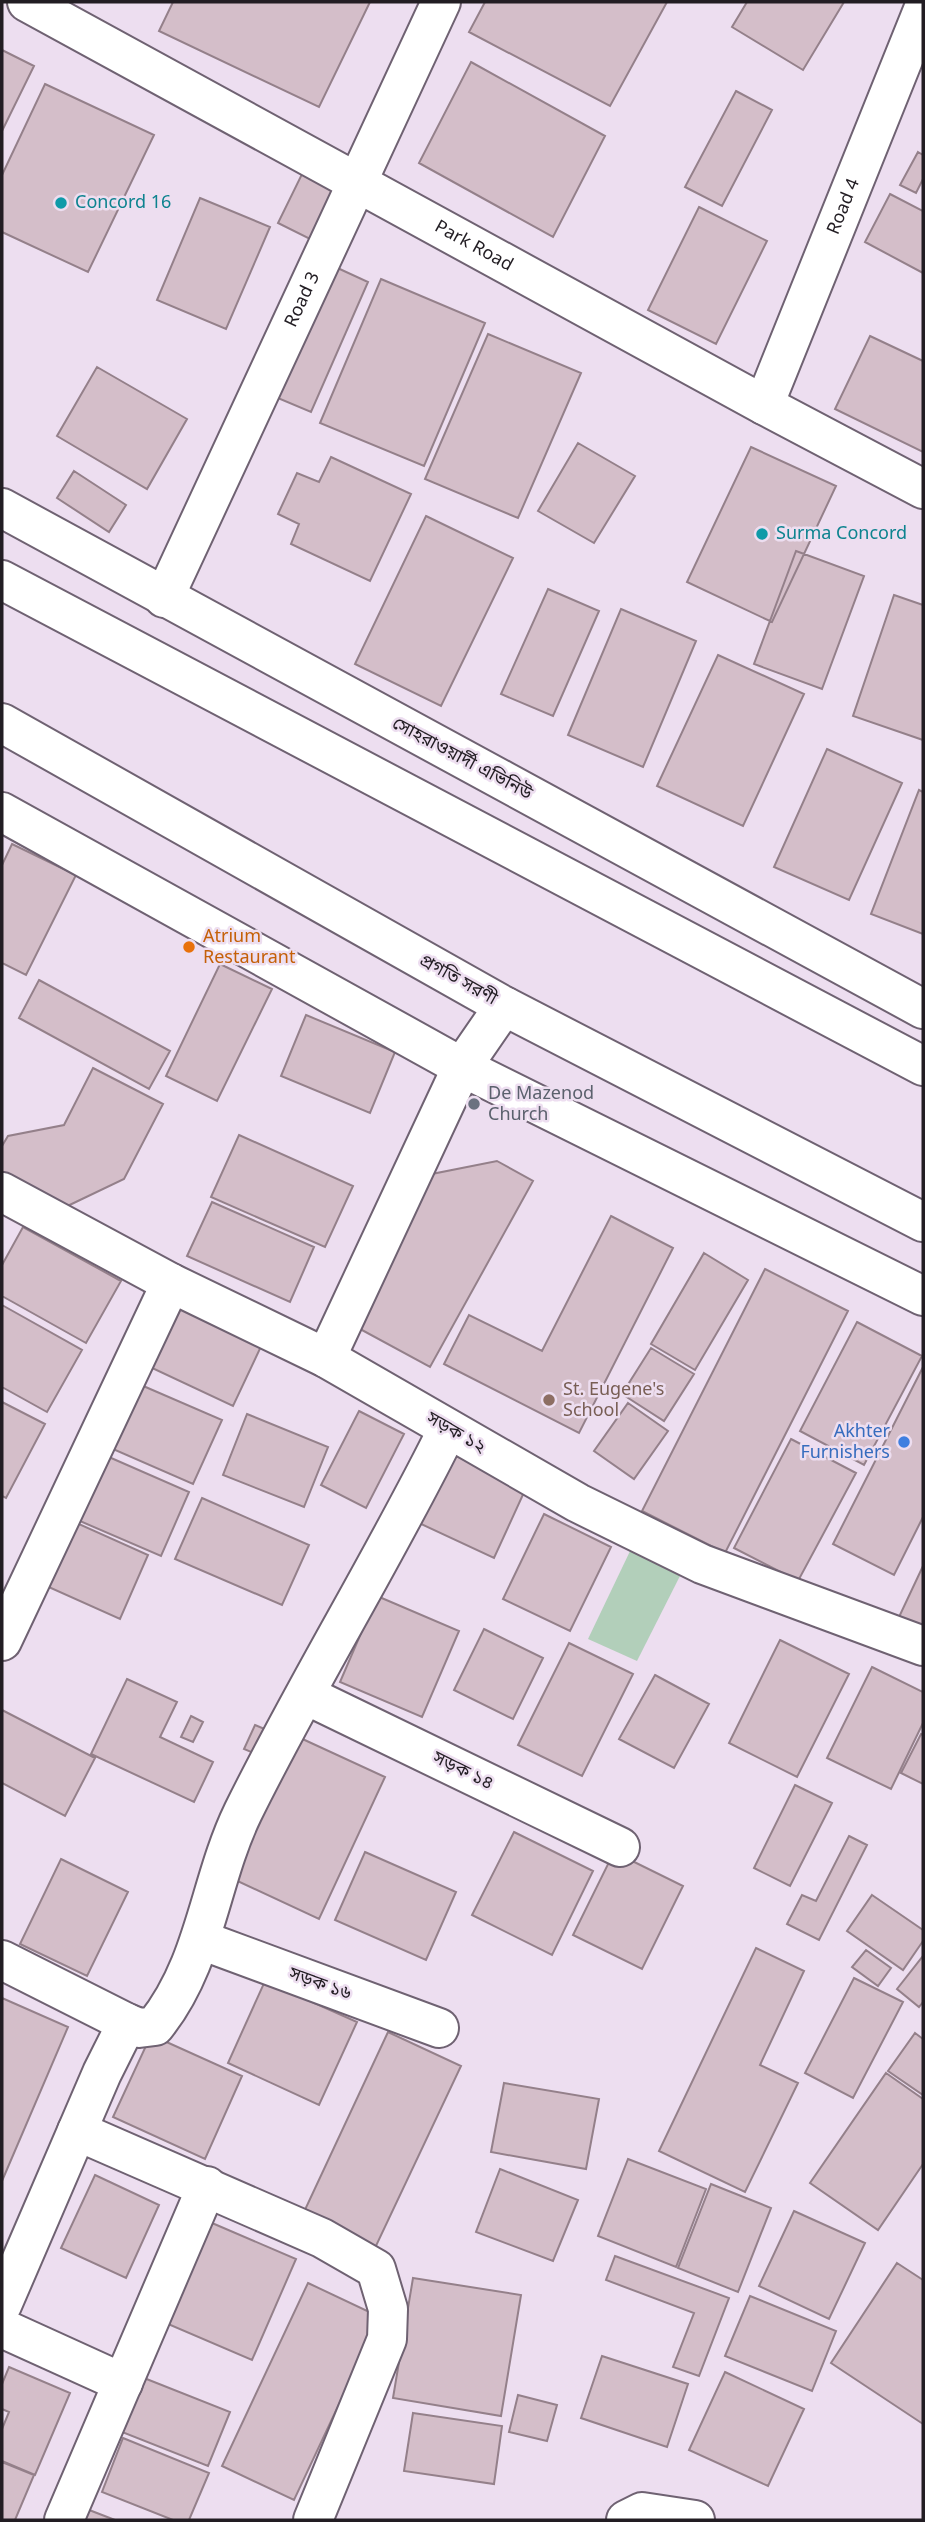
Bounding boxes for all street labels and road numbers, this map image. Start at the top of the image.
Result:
street label: Road 4 [822,175,866,238]
street label: Park Road [430,215,517,277]
street label: Road 3 [280,268,326,331]
street label: সোহরাওয়ার্দী এভিনিউ [388,711,537,806]
street label: প্রগতি সরণী [415,949,501,1011]
street label: সড়ক ১২ [421,1406,490,1460]
street label: সড়ক ১৪ [428,1746,497,1796]
street label: সড়ক ১৬ [285,1961,355,2006]

